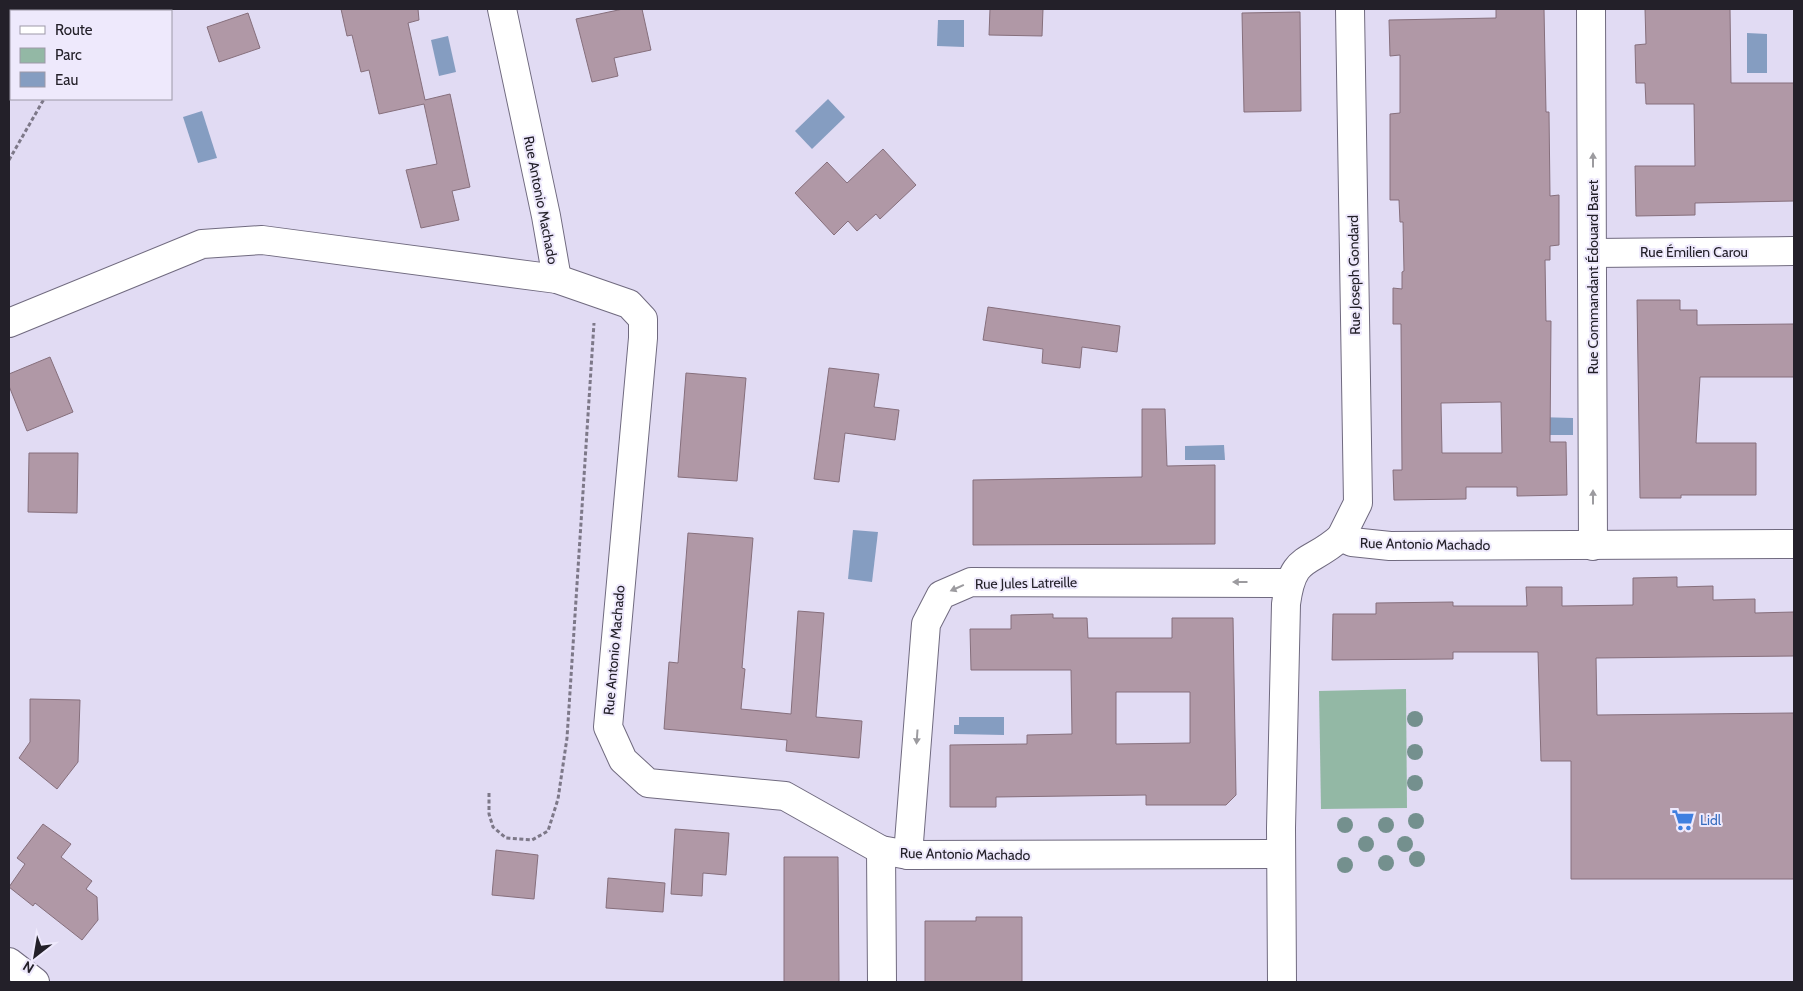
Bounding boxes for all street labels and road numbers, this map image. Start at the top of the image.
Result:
street label: Rue Antonio Machado [520,134,562,266]
street label: Rue Commandant Édouard Baret [1584,179,1602,374]
street label: Rue Joseph Gondard [1344,215,1364,335]
street label: Rue Émilien Carou [1640,243,1748,261]
street label: Rue Antonio Machado [1360,534,1491,554]
street label: Rue Jules Latreille [975,573,1077,593]
street label: Rue Antonio Machado [599,584,629,716]
street label: Rue Antonio Machado [900,844,1031,864]

